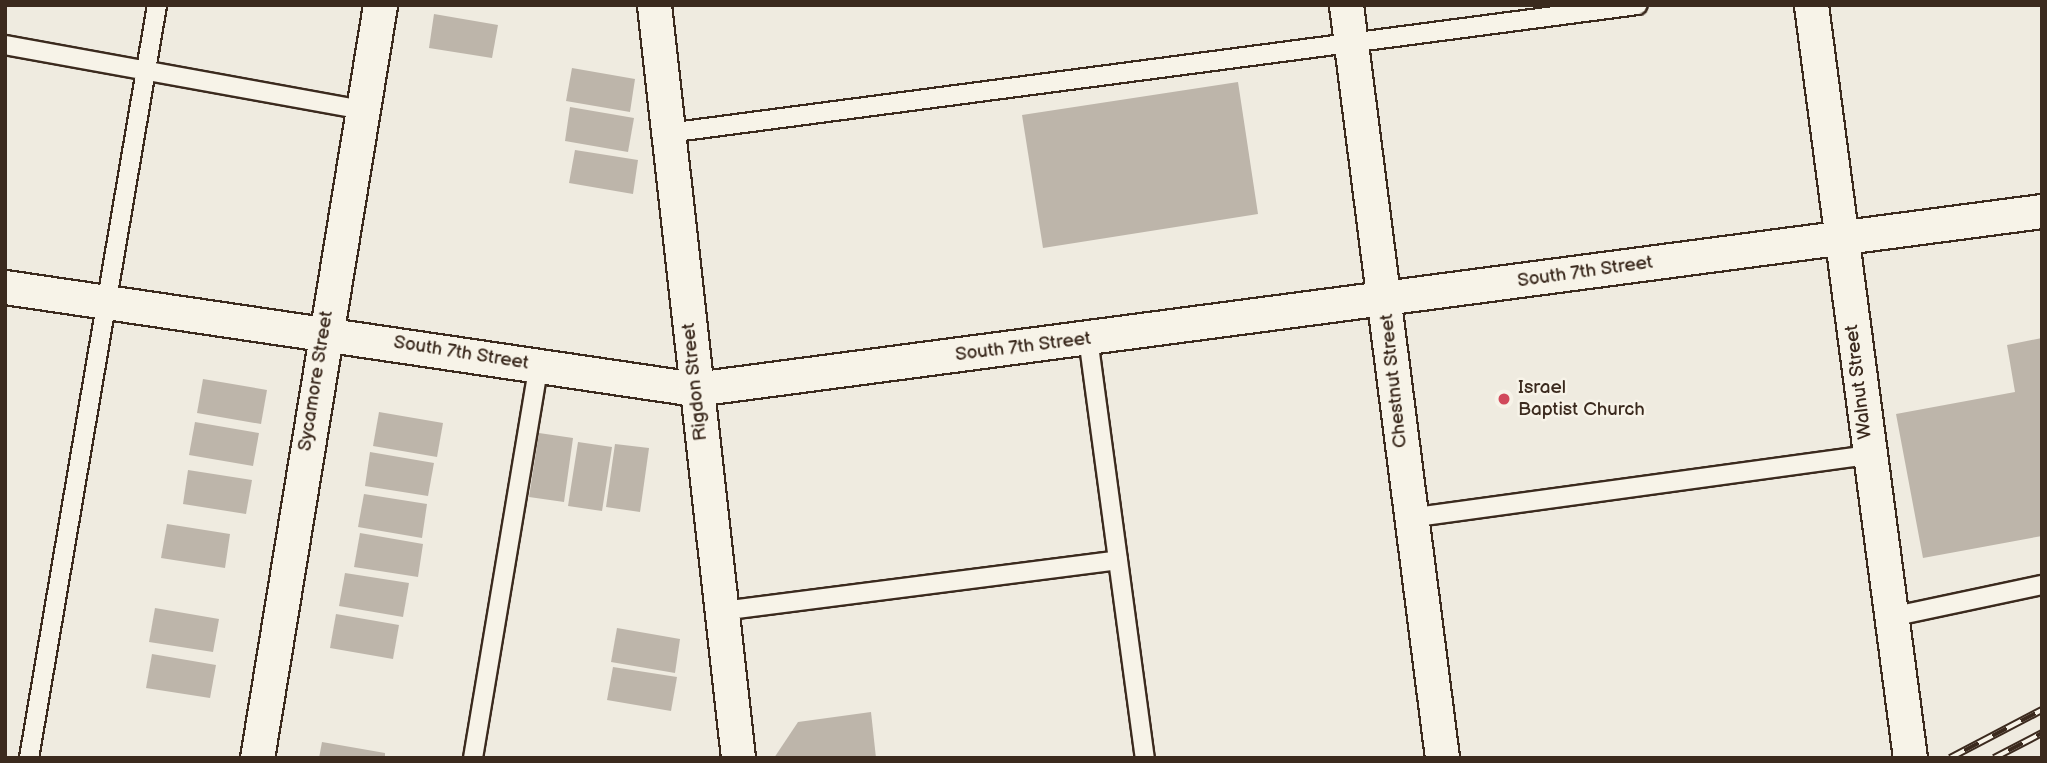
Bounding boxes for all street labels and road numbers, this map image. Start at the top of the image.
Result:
street label: South 7th Street [1516,251,1654,293]
street label: Sycamore Street [294,309,338,453]
street label: Chestnut Street [1376,313,1412,449]
street label: Rigdon Street [677,322,713,442]
street label: Walnut Street [1841,323,1877,441]
street label: South 7th Street [954,327,1092,367]
street label: South 7th Street [391,331,531,375]

